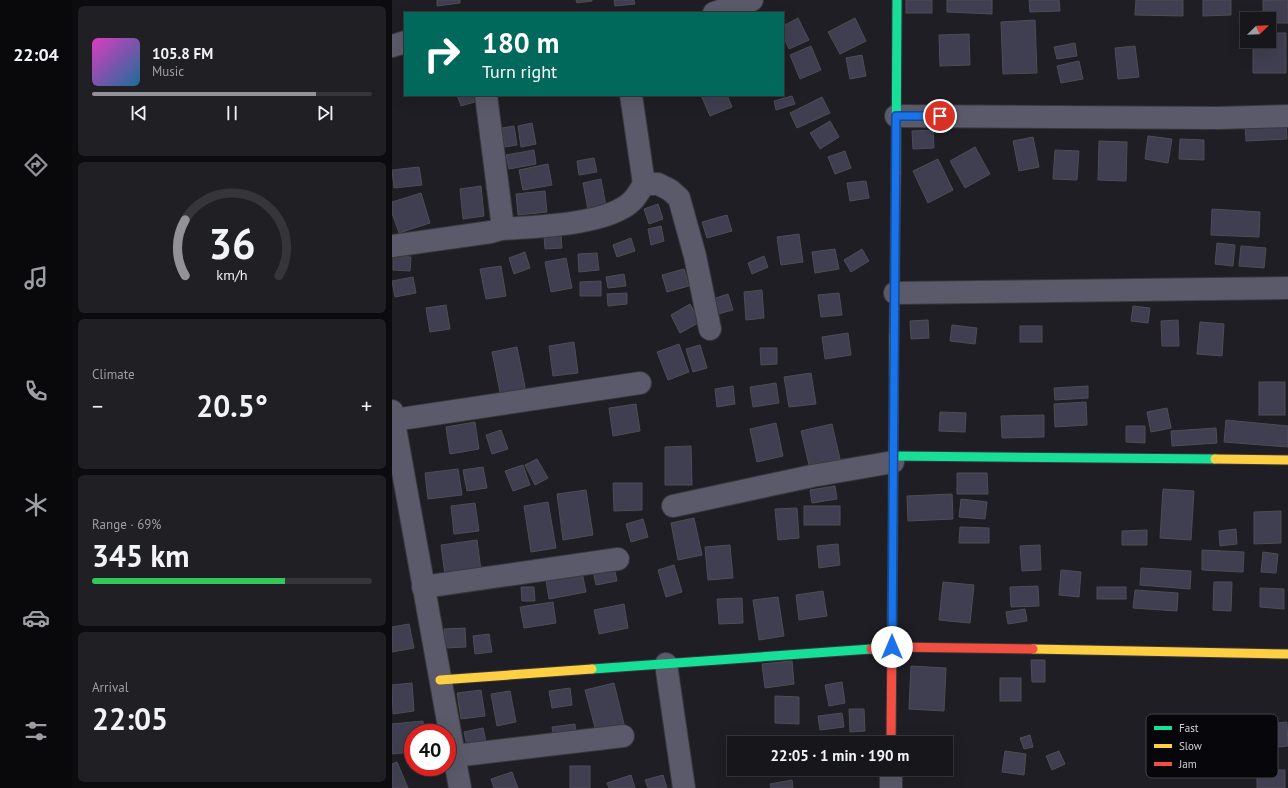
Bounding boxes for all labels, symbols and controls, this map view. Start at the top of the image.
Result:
north arrow [1240,12,1276,48]
map controls [1240,12,1276,48]
text: 180 m [482,24,559,61]
icon: right [416,28,468,80]
text: 22:04 [13,43,59,66]
text: 105.8 FM [152,44,213,63]
text: Turn right [482,60,557,83]
text: Music [152,63,184,80]
pin [923,99,957,133]
icon: previous [128,102,150,124]
icon: pause [221,102,243,124]
icon: next [314,102,336,124]
icon: arrive [929,105,951,127]
icon: directions [22,151,50,179]
text: 36 [208,216,256,269]
icon: music [22,264,50,292]
text: km/h [216,264,248,283]
text: Climate [92,366,135,383]
icon: phone [22,377,50,405]
text: 20.5° [196,386,268,425]
text: − [92,392,103,420]
text: + [361,392,372,420]
icon: climate [22,491,50,519]
text: Range · 69% [92,516,161,533]
text: 345 km [92,536,190,575]
icon: car [22,604,50,632]
position arrow [871,626,913,668]
text: Arrival [92,679,128,696]
text: 22:05 [92,699,168,738]
legend [1146,714,1278,778]
icon: filters [22,717,50,745]
text: Fast [1179,721,1199,735]
speed limit sign: 40 [404,724,456,776]
text: Slow [1179,739,1202,753]
text: 22:05 · 1 min · 190 m [771,746,909,765]
text: Jam [1178,757,1197,771]

